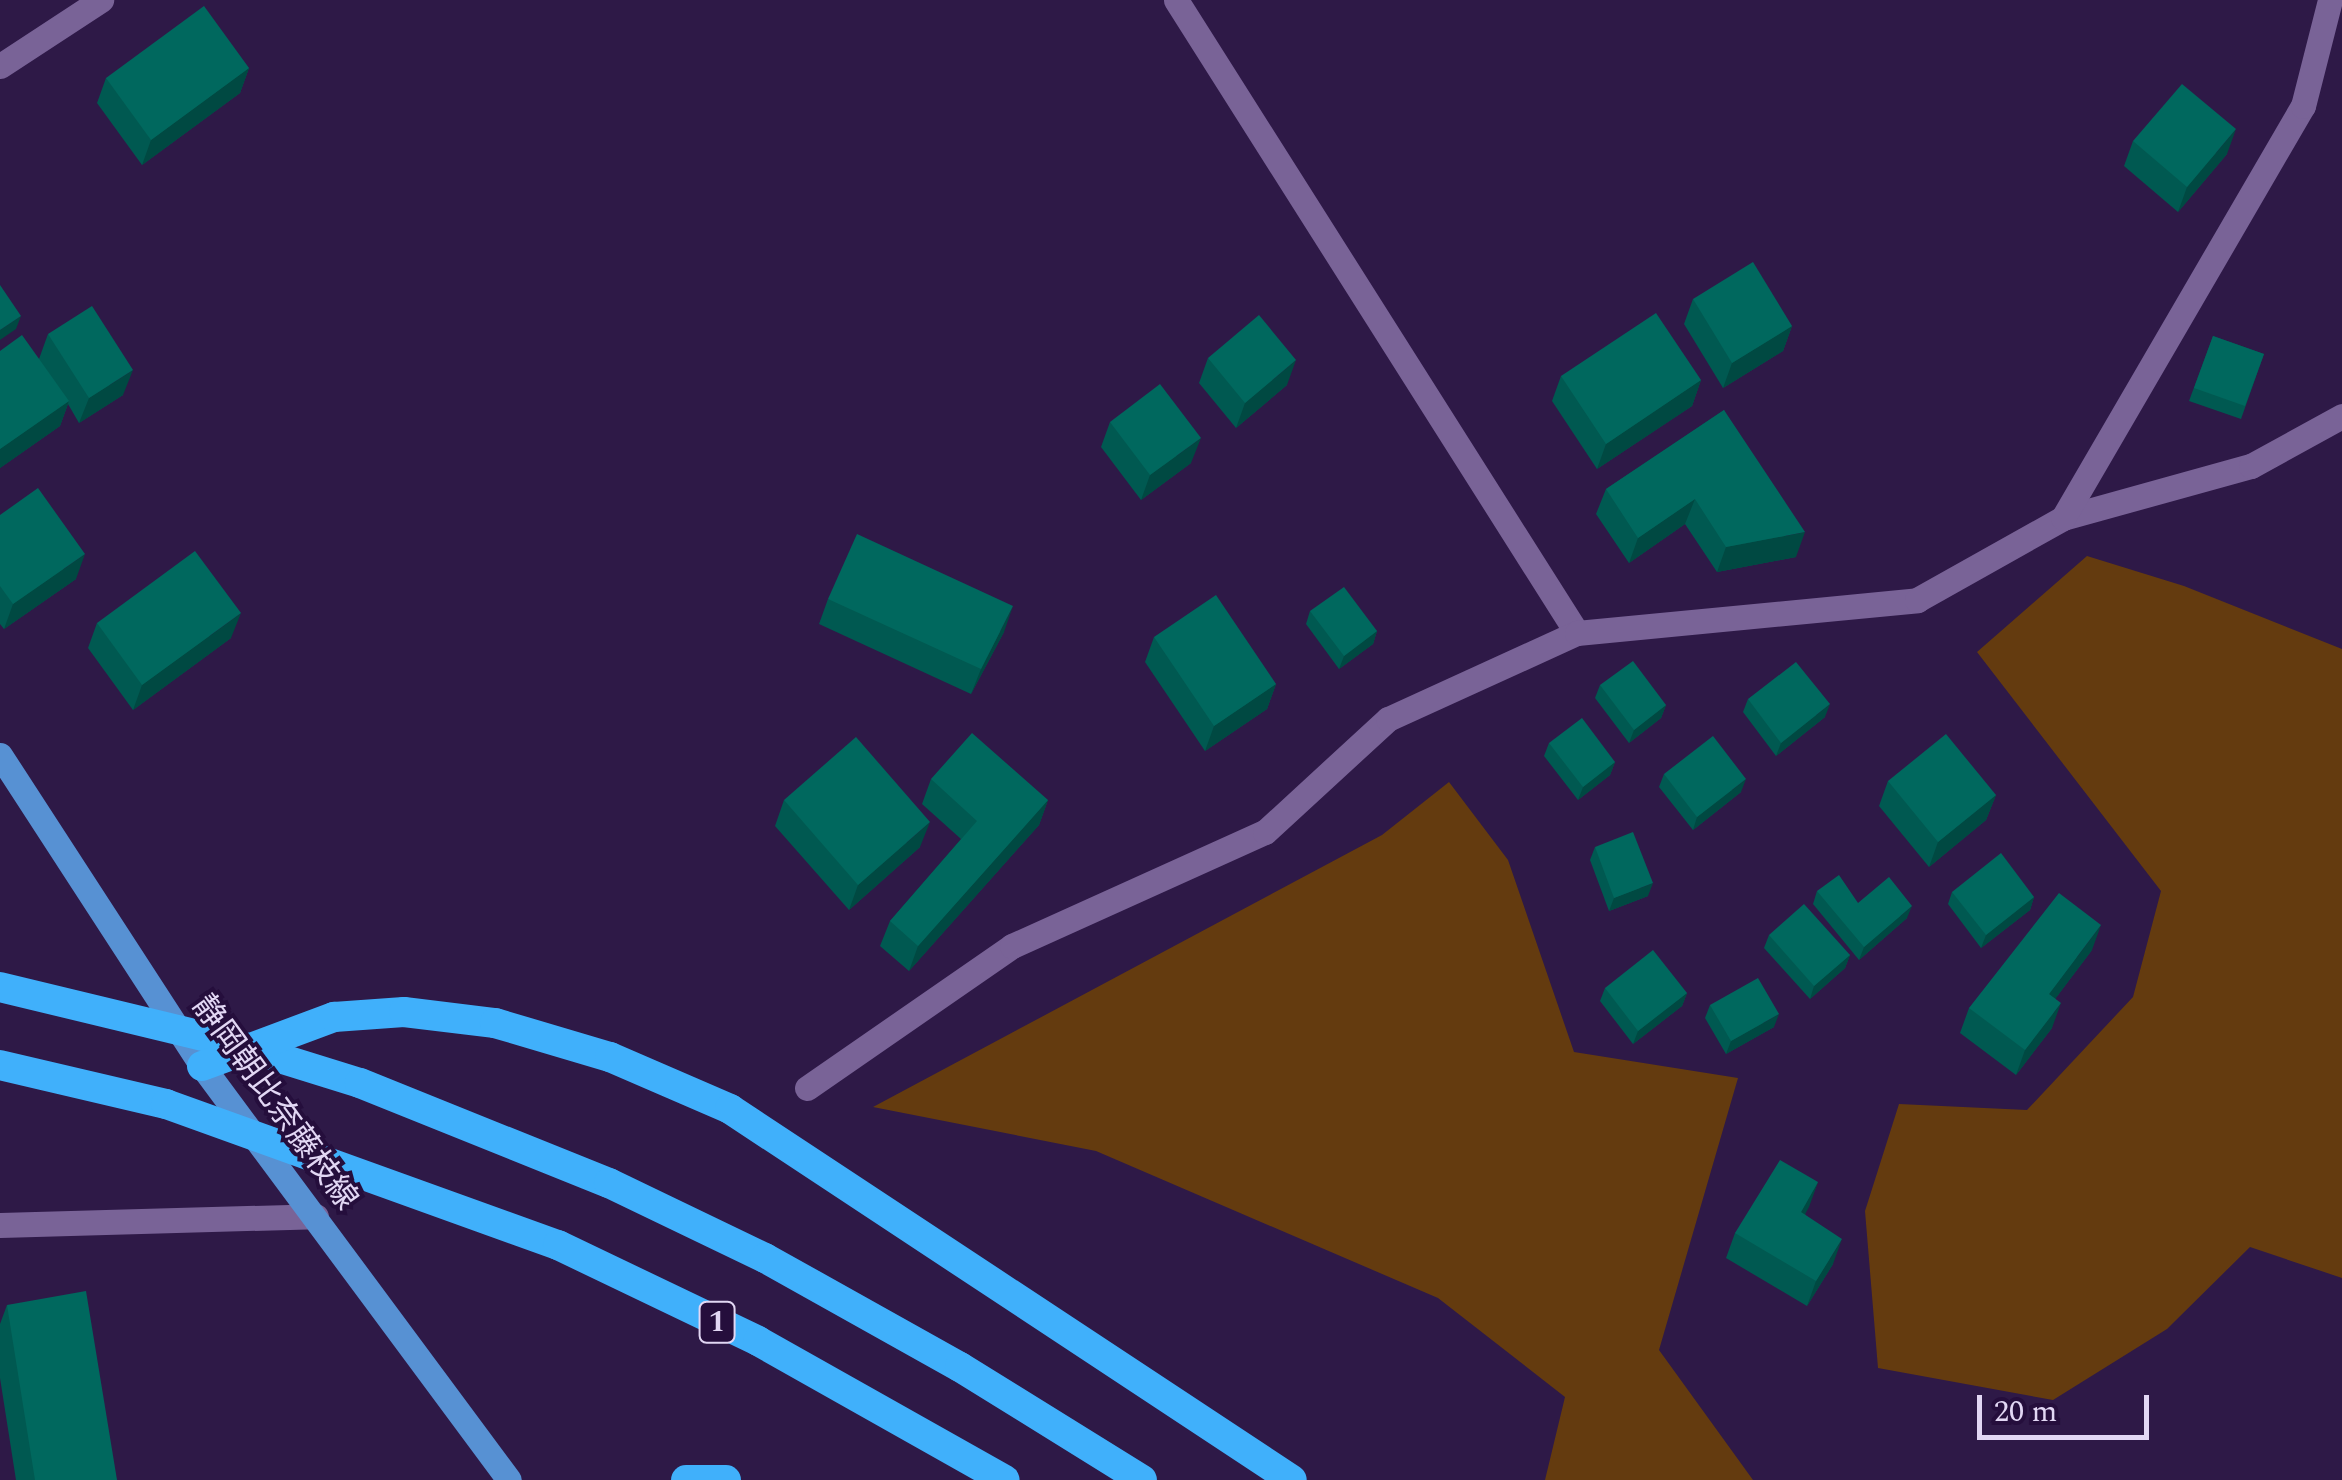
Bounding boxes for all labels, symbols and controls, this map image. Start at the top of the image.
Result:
street label: 静岡朝比奈藤枝線 [183,988,365,1218]
road number: 1 [697,1297,737,1347]
scale bar [1982,1375,2154,1437]
text: 20 m [1994,1389,2057,1435]

